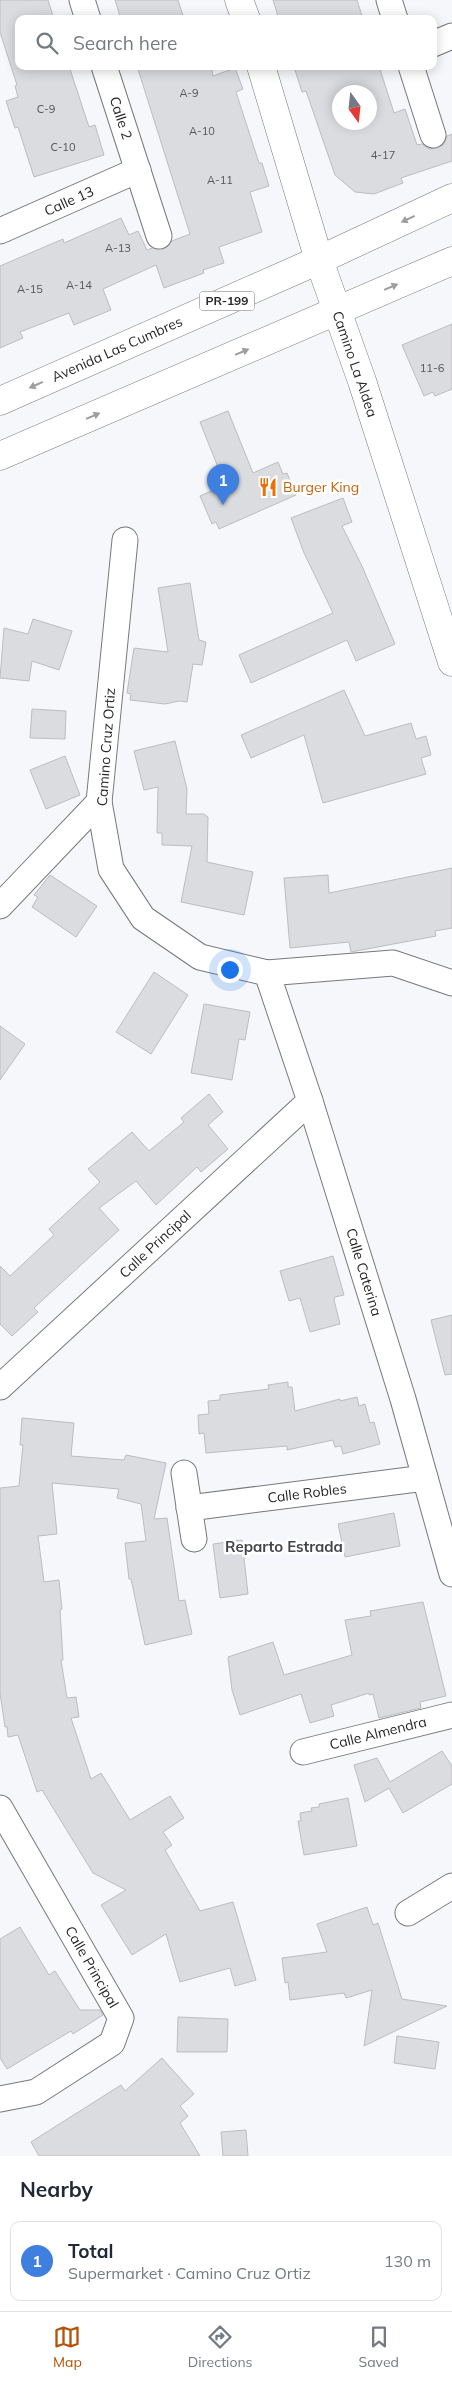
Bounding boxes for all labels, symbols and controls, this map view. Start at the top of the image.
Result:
search box [15,15,437,70]
icon: search [33,29,61,57]
text: Search here [73,31,177,55]
north arrow [332,85,377,130]
house number: A-9 [179,86,199,100]
street label: Calle 2 [106,94,136,142]
house number: C-9 [37,102,55,116]
house number: A-10 [189,124,215,138]
house number: C-10 [50,140,76,154]
house number: 4-17 [371,148,395,162]
house number: A-11 [207,173,233,187]
street label: Calle 13 [41,182,97,220]
one-way arrow [401,215,415,223]
house number: A-13 [105,241,131,255]
house number: A-14 [66,278,92,292]
house number: A-15 [17,282,43,296]
one-way arrow [384,283,398,291]
road number: PR-199 [200,292,254,310]
street label: Camino La Aldea [328,309,382,419]
street label: Avenida Las Cumbres [49,312,185,386]
one-way arrow [235,347,249,355]
house number: 11-6 [420,361,445,375]
one-way arrow [29,382,43,390]
one-way arrow [86,411,100,419]
pin: 1 [207,464,239,505]
restaurant icon: Burger King [257,476,279,498]
place label: Burger King [283,478,359,496]
street label: Camino Cruz Ortiz [93,687,119,807]
your location [217,957,243,983]
street label: Calle Principal [115,1206,195,1282]
street label: Calle Caterina [342,1226,386,1318]
street label: Calle Robles [266,1479,348,1507]
district label: Reparto Estrada [225,1537,343,1556]
street label: Calle Almendra [328,1712,428,1754]
street label: Calle Principal [61,1923,123,2011]
text: Nearby [20,2176,93,2202]
text: Total [68,2239,113,2263]
text: 1 [32,2251,42,2271]
text: 130 m [384,2251,431,2271]
text: Supermarket · Camino Cruz Ortiz [68,2263,311,2283]
tab: Map [53,2323,82,2371]
tab: Directions [188,2323,253,2371]
tab: Saved [359,2323,399,2371]

